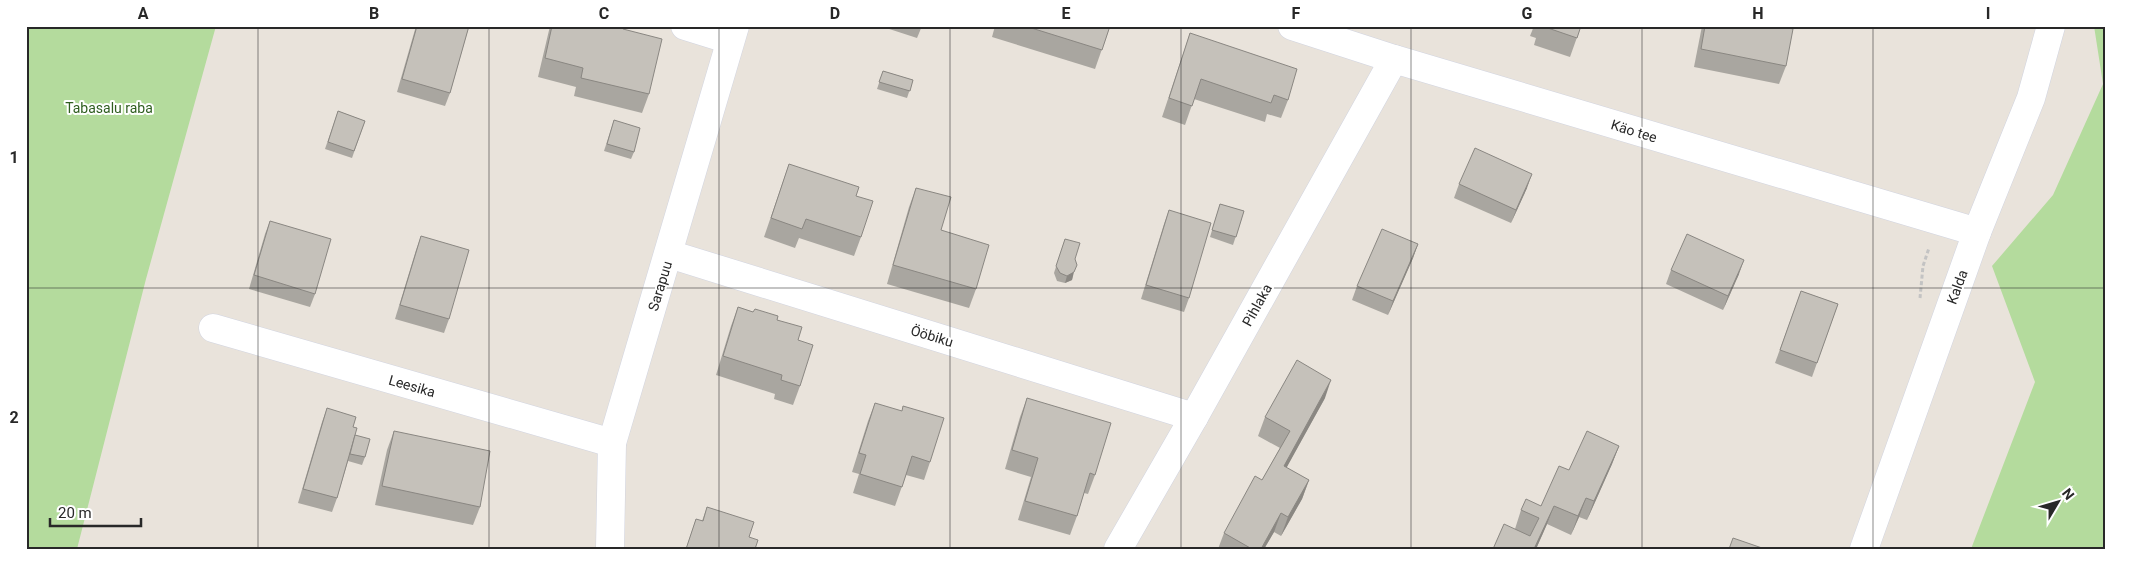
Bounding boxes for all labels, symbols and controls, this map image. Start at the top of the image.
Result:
text: A [138,4,149,23]
text: B [369,4,379,23]
text: C [599,4,609,23]
text: D [830,4,840,23]
text: E [1062,4,1071,23]
text: F [1292,4,1301,23]
text: G [1522,4,1533,23]
text: H [1752,4,1764,23]
text: I [1986,4,1990,23]
park label: Tabasalu raba [65,100,153,116]
street label: Käo tee [1609,116,1659,146]
text: 1 [9,148,19,167]
street label: Sarapuu [645,259,675,313]
street label: Kalda [1943,268,1971,306]
street label: Pihlaka [1239,281,1275,329]
street label: Ööbiku [909,322,955,350]
street label: Leesika [387,372,437,400]
text: 2 [9,408,19,427]
north arrow [2034,478,2084,528]
text: N [2059,485,2078,503]
scale bar [50,495,141,527]
text: 20 m [58,504,92,522]

